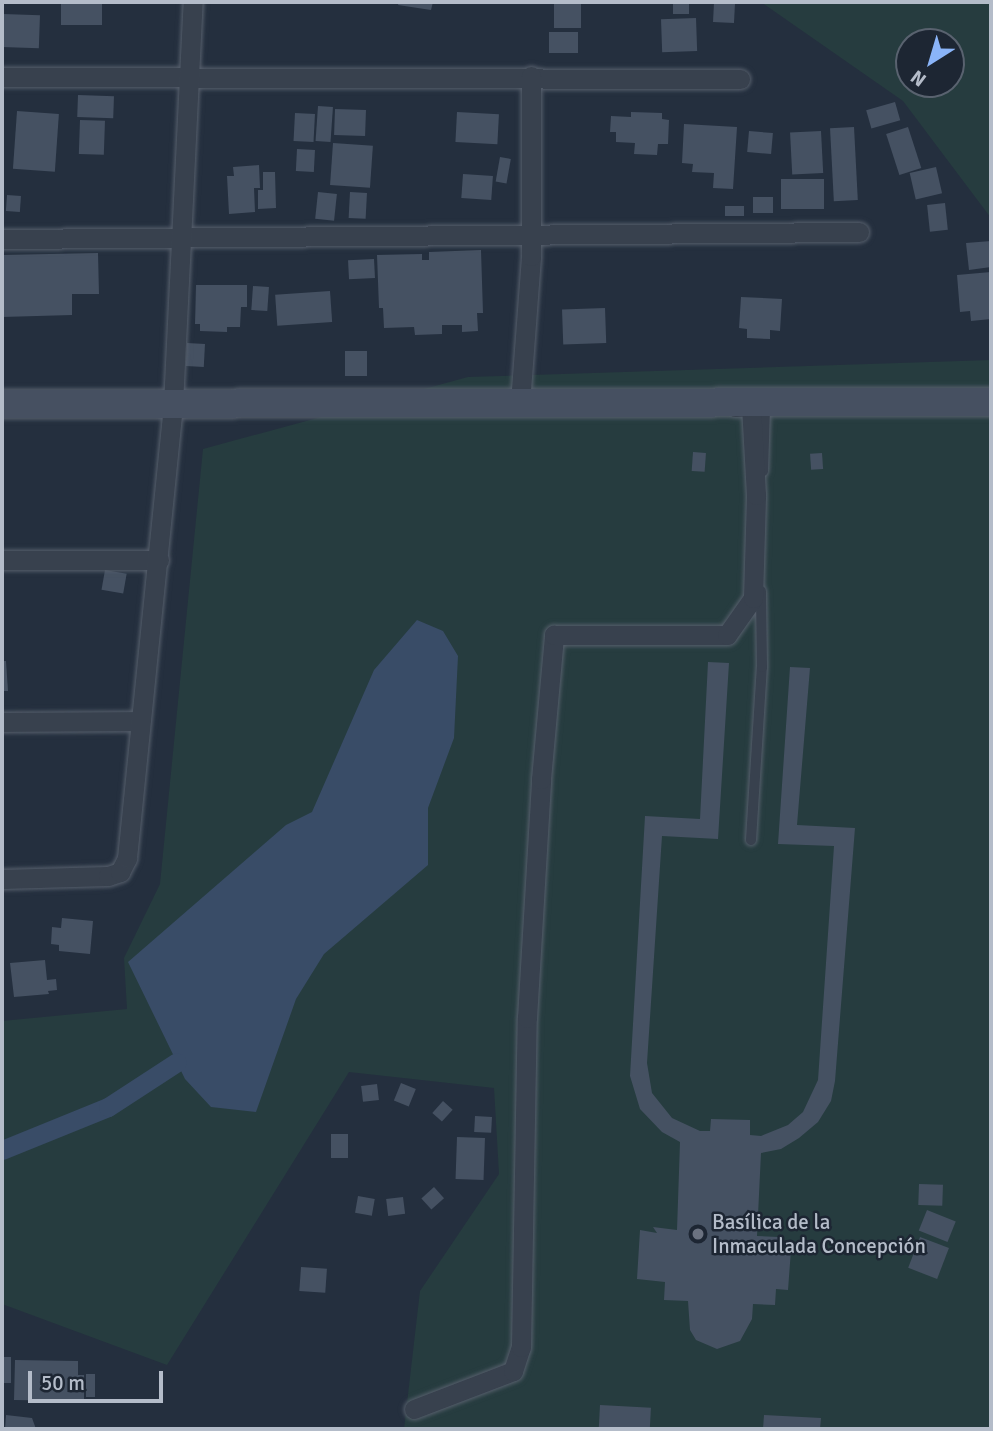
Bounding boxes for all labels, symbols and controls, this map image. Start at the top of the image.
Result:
north arrow [895,28,965,98]
text: N [906,65,931,92]
place label: Basílica de la Inmaculada Concepción [712,1209,926,1259]
marker: Basílica de la Inmaculada Concepción [690,1226,706,1242]
scale bar [32,1358,166,1402]
text: 50 m [41,1370,85,1396]

